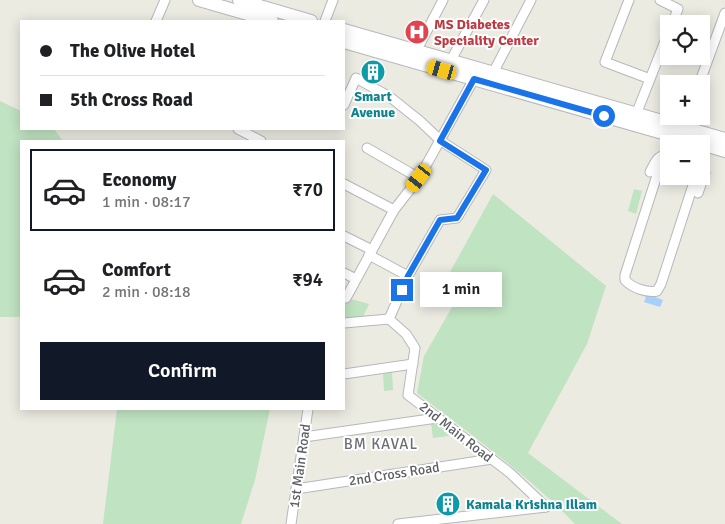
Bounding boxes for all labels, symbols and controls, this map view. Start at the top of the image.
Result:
map controls [660,15,710,185]
button: locate [660,15,710,65]
place label: MS Diabetes Speciality Center [434,16,539,49]
hospital icon: MS Diabetes Speciality Center [404,19,430,45]
text: The Olive Hotel [70,39,195,63]
building icon: Smart Avenue [360,59,386,85]
car [425,59,458,81]
button: + [660,75,710,125]
text: 5th Cross Road [70,88,193,112]
place label: Smart Avenue [351,88,395,121]
route start [593,105,615,127]
button: − [660,135,710,185]
car [403,162,434,194]
icon: car [42,168,87,213]
text: Economy [102,168,176,192]
text: ₹70 [292,178,323,202]
text: 1 min · 08:17 [102,192,191,212]
icon: car [42,258,87,303]
text: Comfort [102,258,171,282]
text: ₹94 [292,268,323,292]
callout: 1 min [420,272,502,308]
route end [391,279,413,301]
text: 1 min [442,279,480,299]
text: 2 min · 08:18 [102,282,191,302]
button: Confirm [40,342,325,400]
street label: 2nd Main Road [416,398,496,466]
street label: 1st Main Road [286,423,314,509]
district label: BM KAVAL [344,435,418,453]
street label: 2nd Cross Road [347,458,441,490]
building icon: Kamala Krishna Illam [435,491,461,517]
place label: Kamala Krishna Illam [466,496,597,513]

